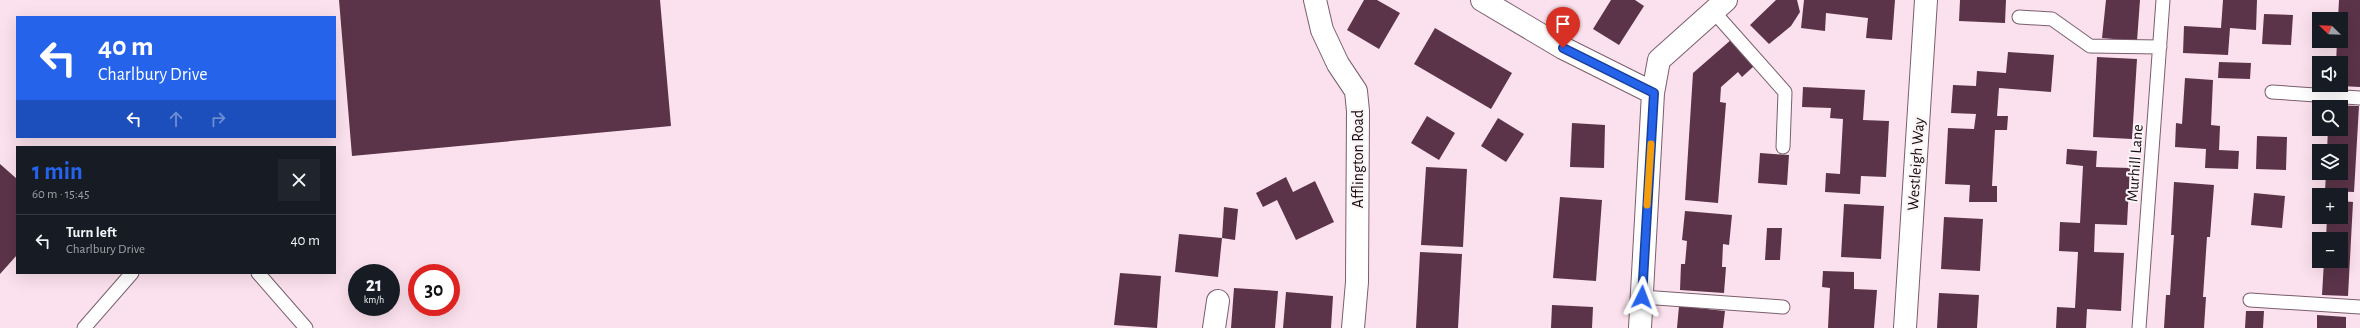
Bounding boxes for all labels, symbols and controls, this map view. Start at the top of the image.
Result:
pin [1546,7.0,1580,48]
north arrow [2312,12,2348,48]
map controls [2312,12,2348,268]
icon: arrive [1552,13,1574,35]
icon: left [32,32,84,84]
text: 40 m [98,33,154,61]
button: sound [2312,56,2348,92]
text: Charlbury Drive [98,66,208,84]
button: search [2312,100,2348,136]
icon: left [123,108,145,130]
icon: ahead [165,108,187,130]
icon: right [207,108,229,130]
street label: Afflington Road [1350,110,1366,208]
street label: Westleigh Way [1905,117,1928,211]
street label: Murhill Lane [2124,124,2146,202]
button: layers [2312,144,2348,180]
button: close [278,159,320,201]
text: 1 min [32,160,83,184]
text: 60 m · 15:45 [32,188,89,201]
button: + [2312,188,2348,224]
text: Turn left [66,225,117,240]
icon: left [32,230,54,252]
button: − [2312,232,2348,268]
text: 40 m [290,233,320,248]
text: Charlbury Drive [66,243,145,256]
speed limit sign: 30 [408,264,460,316]
text: 21 [366,275,382,295]
position arrow [1621,276,1663,318]
text: km/h [364,295,384,305]

